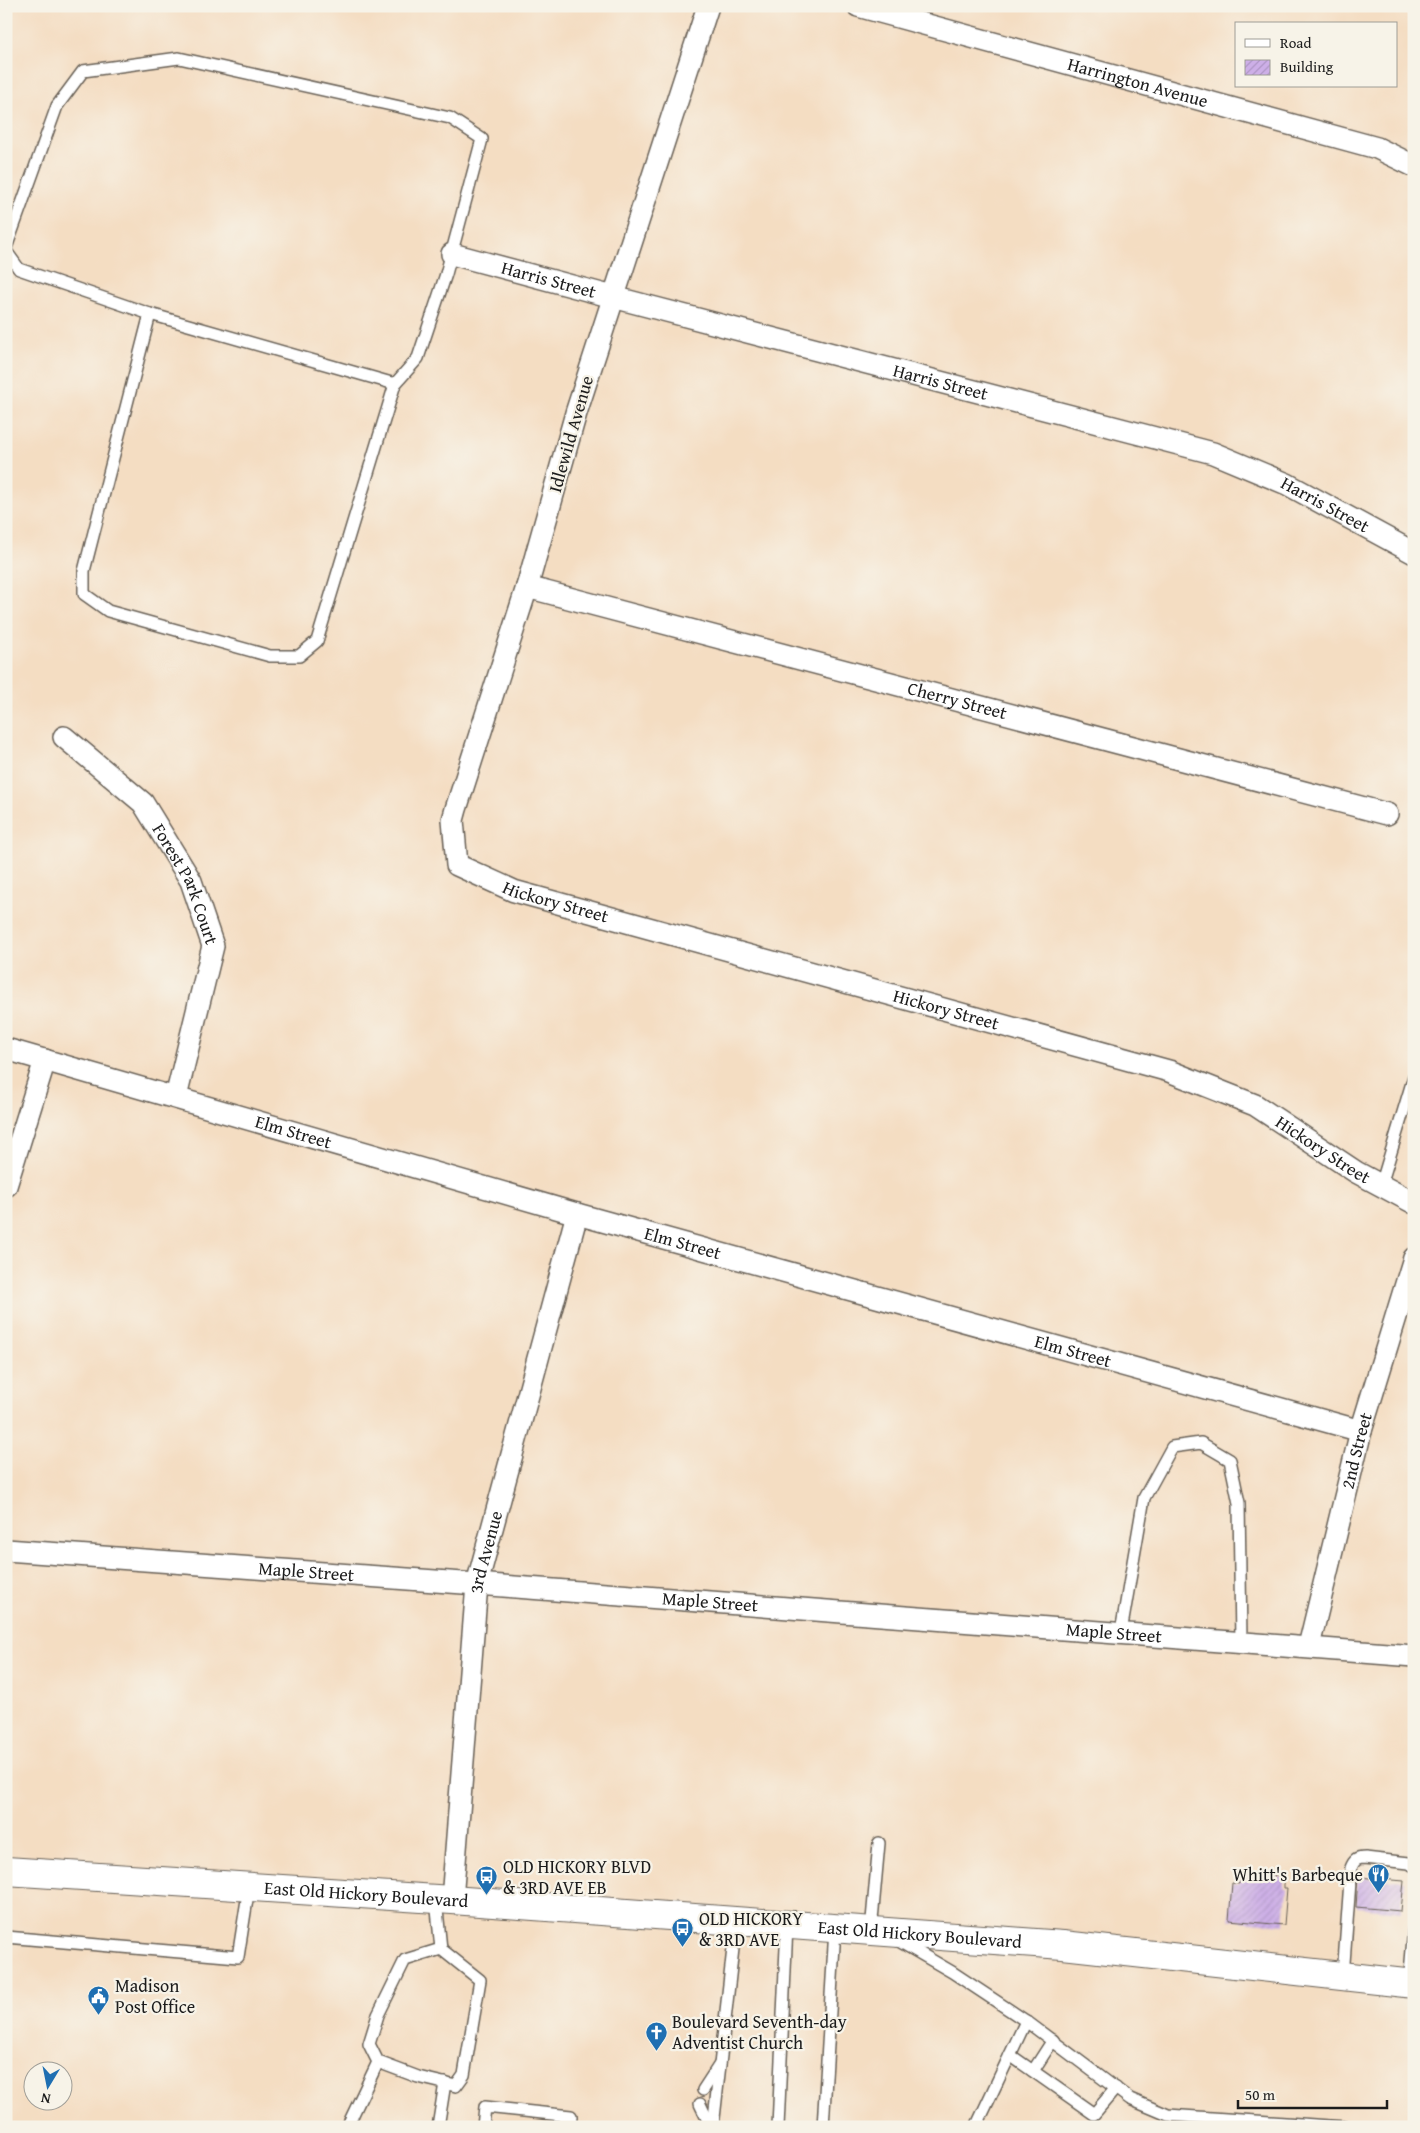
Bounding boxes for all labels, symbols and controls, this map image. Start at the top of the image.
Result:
legend [1235,22,1398,88]
text: Road [1280,32,1311,53]
street label: Harrington Avenue [1065,50,1211,114]
text: Building [1280,56,1334,77]
street label: Harris Street [498,254,600,305]
street label: Harris Street [890,356,992,407]
street label: Idlewild Avenue [541,372,600,495]
street label: Harris Street [1276,469,1375,540]
street label: Cherry Street [905,674,1011,726]
street label: Forest Park Court [146,818,226,949]
street label: Hickory Street [498,874,612,930]
street label: Hickory Street [890,982,1003,1037]
street label: Elm Street [252,1108,335,1156]
street label: Hickory Street [1270,1108,1376,1191]
street label: Elm Street [641,1219,725,1266]
street label: Elm Street [1032,1327,1115,1374]
street label: 2nd Street [1333,1408,1379,1492]
street label: 3rd Avenue [462,1508,509,1594]
street label: Maple Street [257,1554,356,1588]
street label: Maple Street [661,1584,760,1619]
street label: Maple Street [1065,1615,1163,1650]
place label: OLD HICKORY BLVD & 3RD AVE EB [503,1853,651,1901]
place label: Whitt's Barbeque [1233,1861,1363,1888]
restaurant icon: Whitt's Barbeque [1367,1863,1391,1894]
bus stop icon: OLD HICKORY BLVD & 3RD AVE EB [475,1865,499,1896]
street label: East Old Hickory Boulevard [263,1874,470,1914]
place label: OLD HICKORY & 3RD AVE [699,1905,803,1953]
street label: East Old Hickory Boulevard [817,1913,1023,1955]
bus stop icon: OLD HICKORY & 3RD AVE [671,1917,695,1948]
place label: Madison Post Office [115,1972,195,2020]
public building icon: Madison Post Office [87,1984,111,2015]
place label: Boulevard Seventh-day Adventist Church [672,2008,847,2056]
church icon: Boulevard Seventh-day Adventist Church [644,2020,668,2051]
north arrow [22,2060,72,2110]
scale bar [1238,2078,1386,2110]
text: 50 m [1245,2084,1276,2105]
text: N [39,2088,52,2109]

